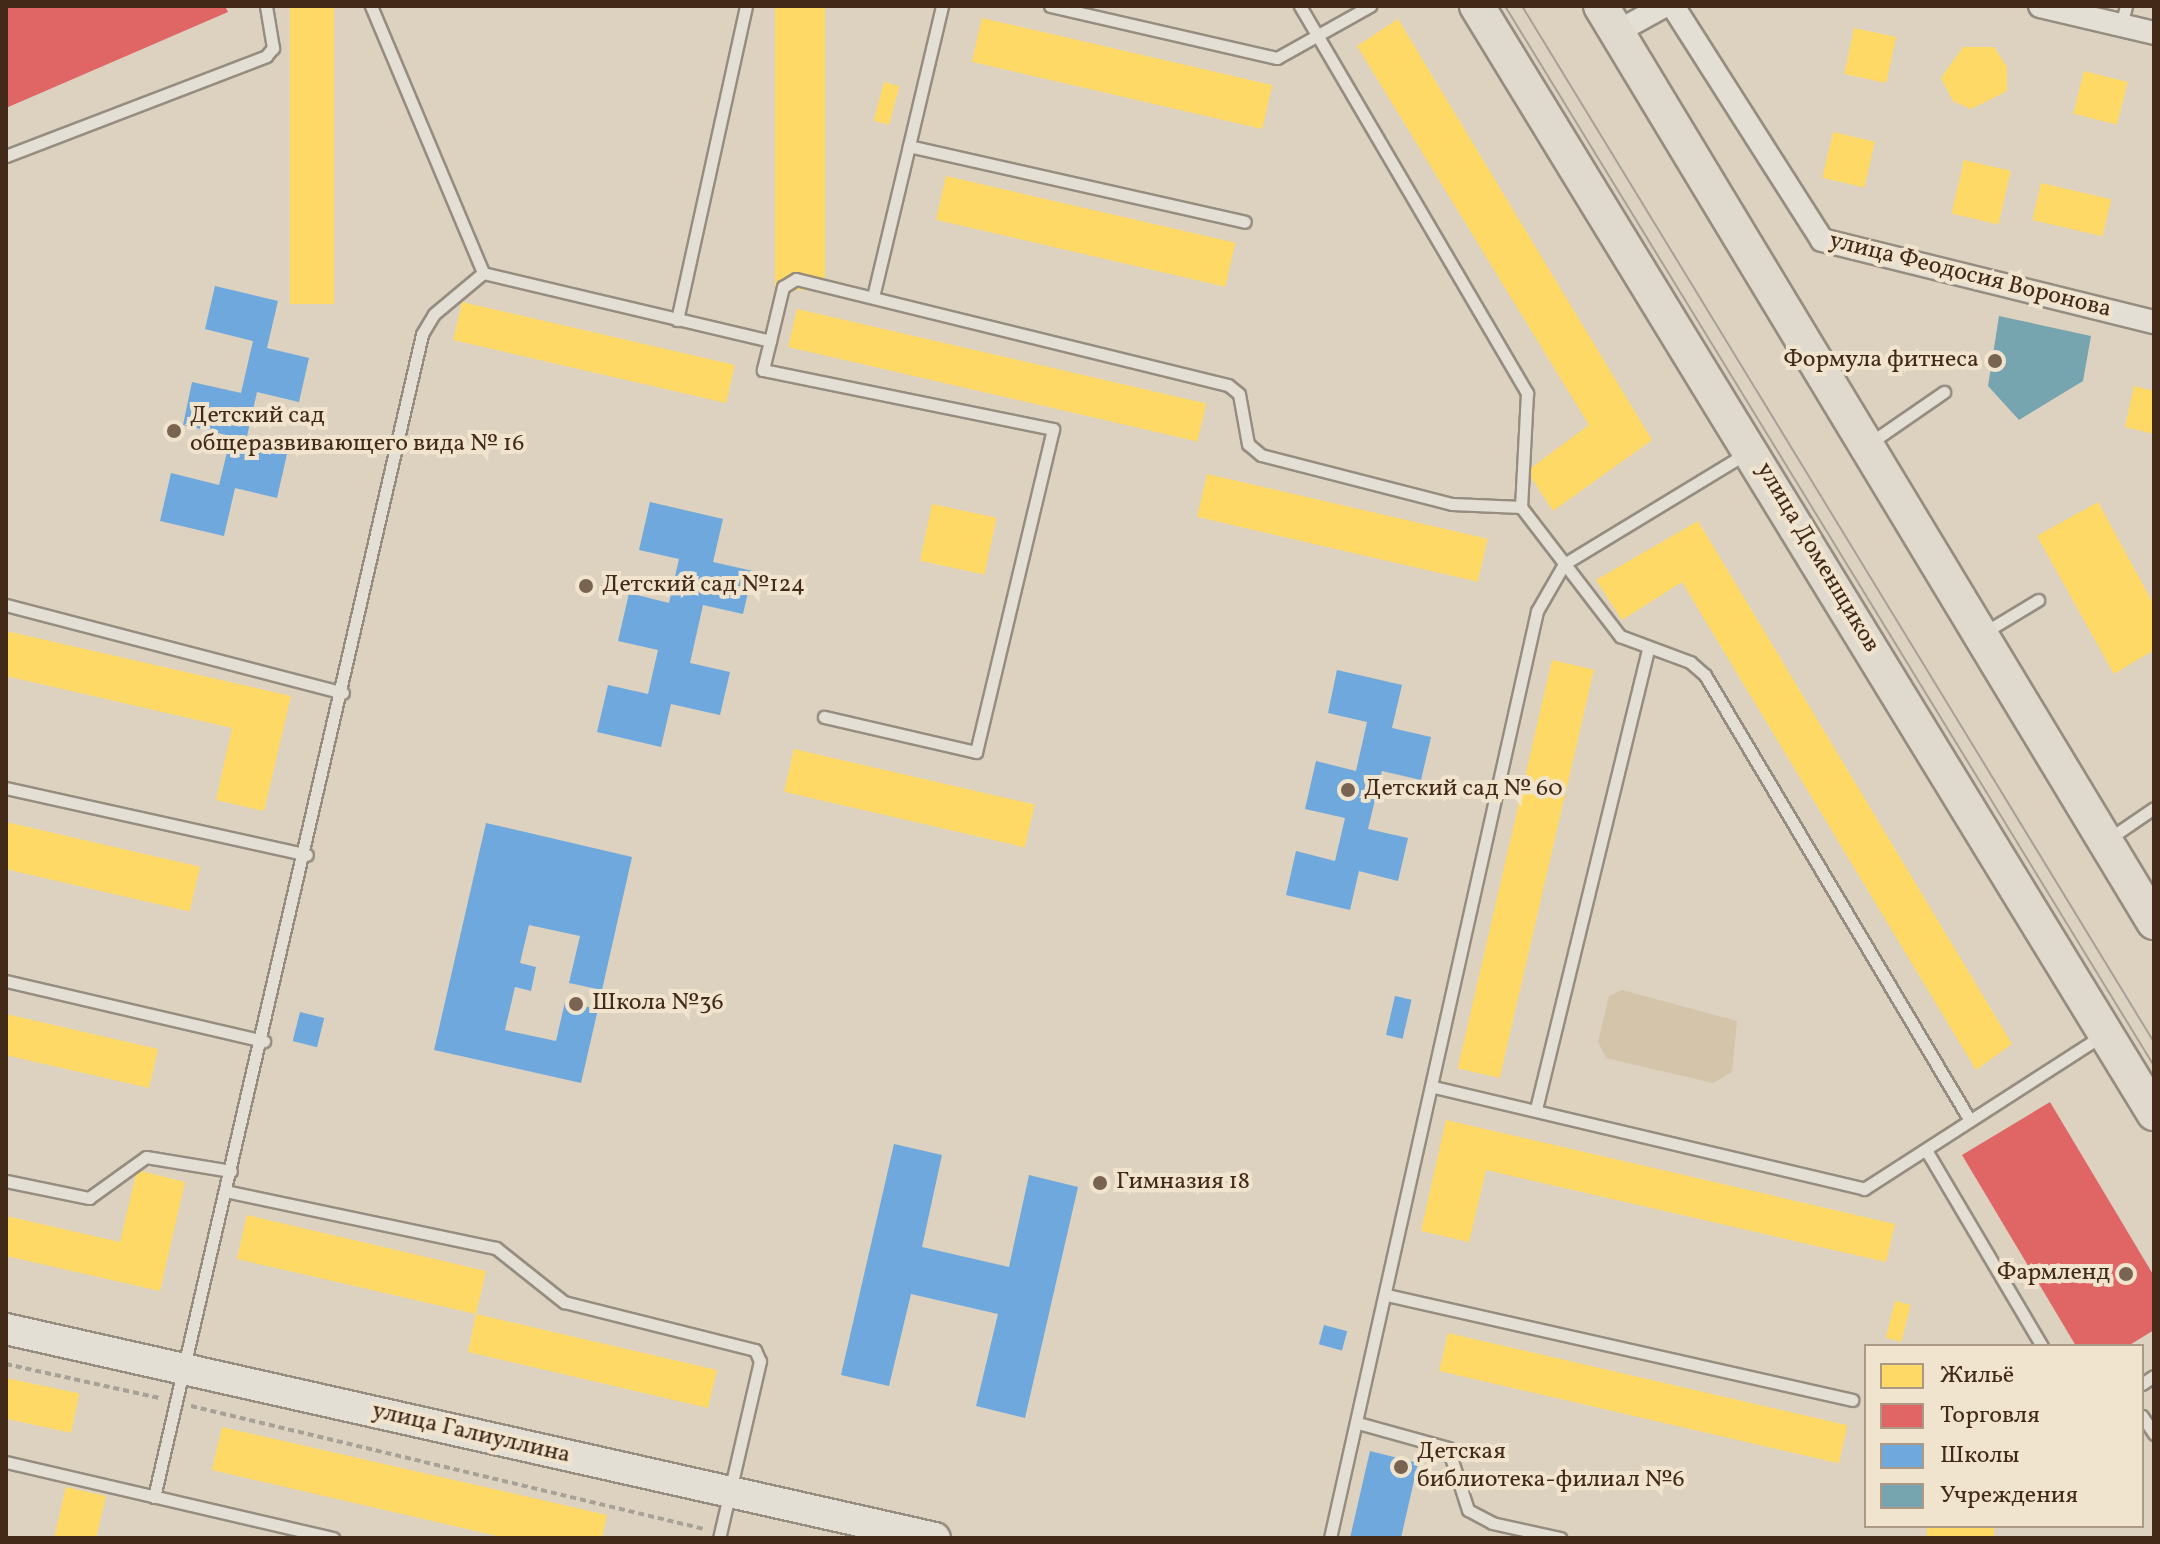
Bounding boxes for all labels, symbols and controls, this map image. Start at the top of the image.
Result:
street label: улица Феодосия Воронова [1826,227,2114,325]
place label: Формула фитнеса [1783,347,1979,375]
marker: Формула фитнеса [1986,352,2004,370]
place label: Детский сад общеразвивающего вида № 16 [190,403,524,459]
marker: Детский сад общеразвивающего вида № 16 [165,422,183,440]
street label: улица Доменщиков [1749,458,1885,658]
place label: Детский сад №124 [602,572,805,600]
marker: Детский сад №124 [577,577,595,595]
place label: Детский сад № 60 [1364,776,1563,804]
marker: Детский сад № 60 [1339,781,1357,799]
place label: Школа №36 [592,990,724,1018]
marker: Школа №36 [567,995,585,1013]
place label: Гимназия 18 [1116,1169,1250,1197]
marker: Гимназия 18 [1091,1174,1109,1192]
place label: Фармленд [1997,1260,2110,1288]
marker: Фармленд [2117,1265,2135,1283]
legend [1864,1344,2144,1528]
text: Жильё [1940,1359,2014,1393]
street label: улица Галиуллина [369,1397,573,1471]
text: Торговля [1940,1399,2040,1433]
place label: Детская библиотека-филиал №6 [1417,1439,1685,1495]
text: Школы [1940,1439,2020,1473]
marker: Детская библиотека-филиал №6 [1392,1458,1410,1476]
text: Учреждения [1940,1479,2078,1513]

